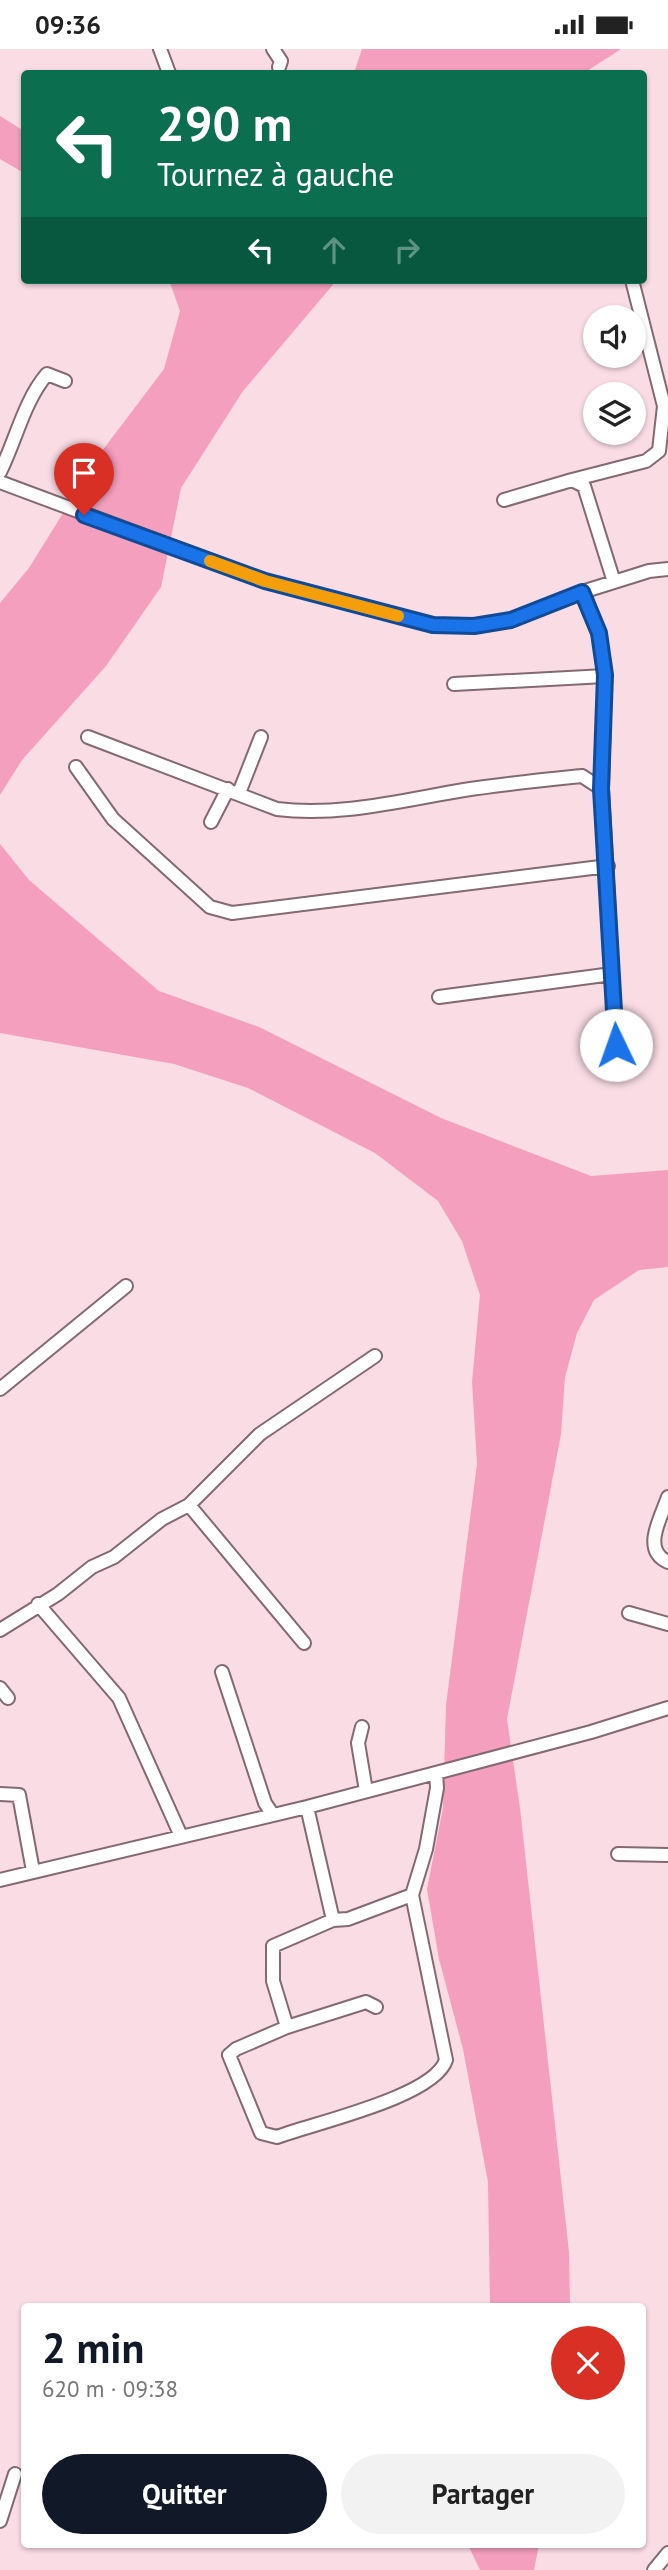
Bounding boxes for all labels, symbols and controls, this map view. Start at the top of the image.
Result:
text: 09:36 [35,8,101,41]
text: 290 m [157,91,292,155]
icon: left [42,98,133,189]
text: Tournez à gauche [157,153,394,195]
icon: left [242,231,280,269]
icon: ahead [315,231,353,269]
icon: right [388,231,426,269]
map controls [583,305,646,445]
button: sound [583,305,646,368]
button: layers [583,382,646,445]
pin [54,443,114,515]
icon: arrive [65,454,103,492]
position arrow [579,1008,653,1082]
text: 2 min [42,2320,144,2375]
button: close [551,2326,625,2400]
text: 620 m · 09:38 [42,2374,178,2403]
button: Quitter [42,2454,327,2534]
button: Partager [341,2454,625,2534]

